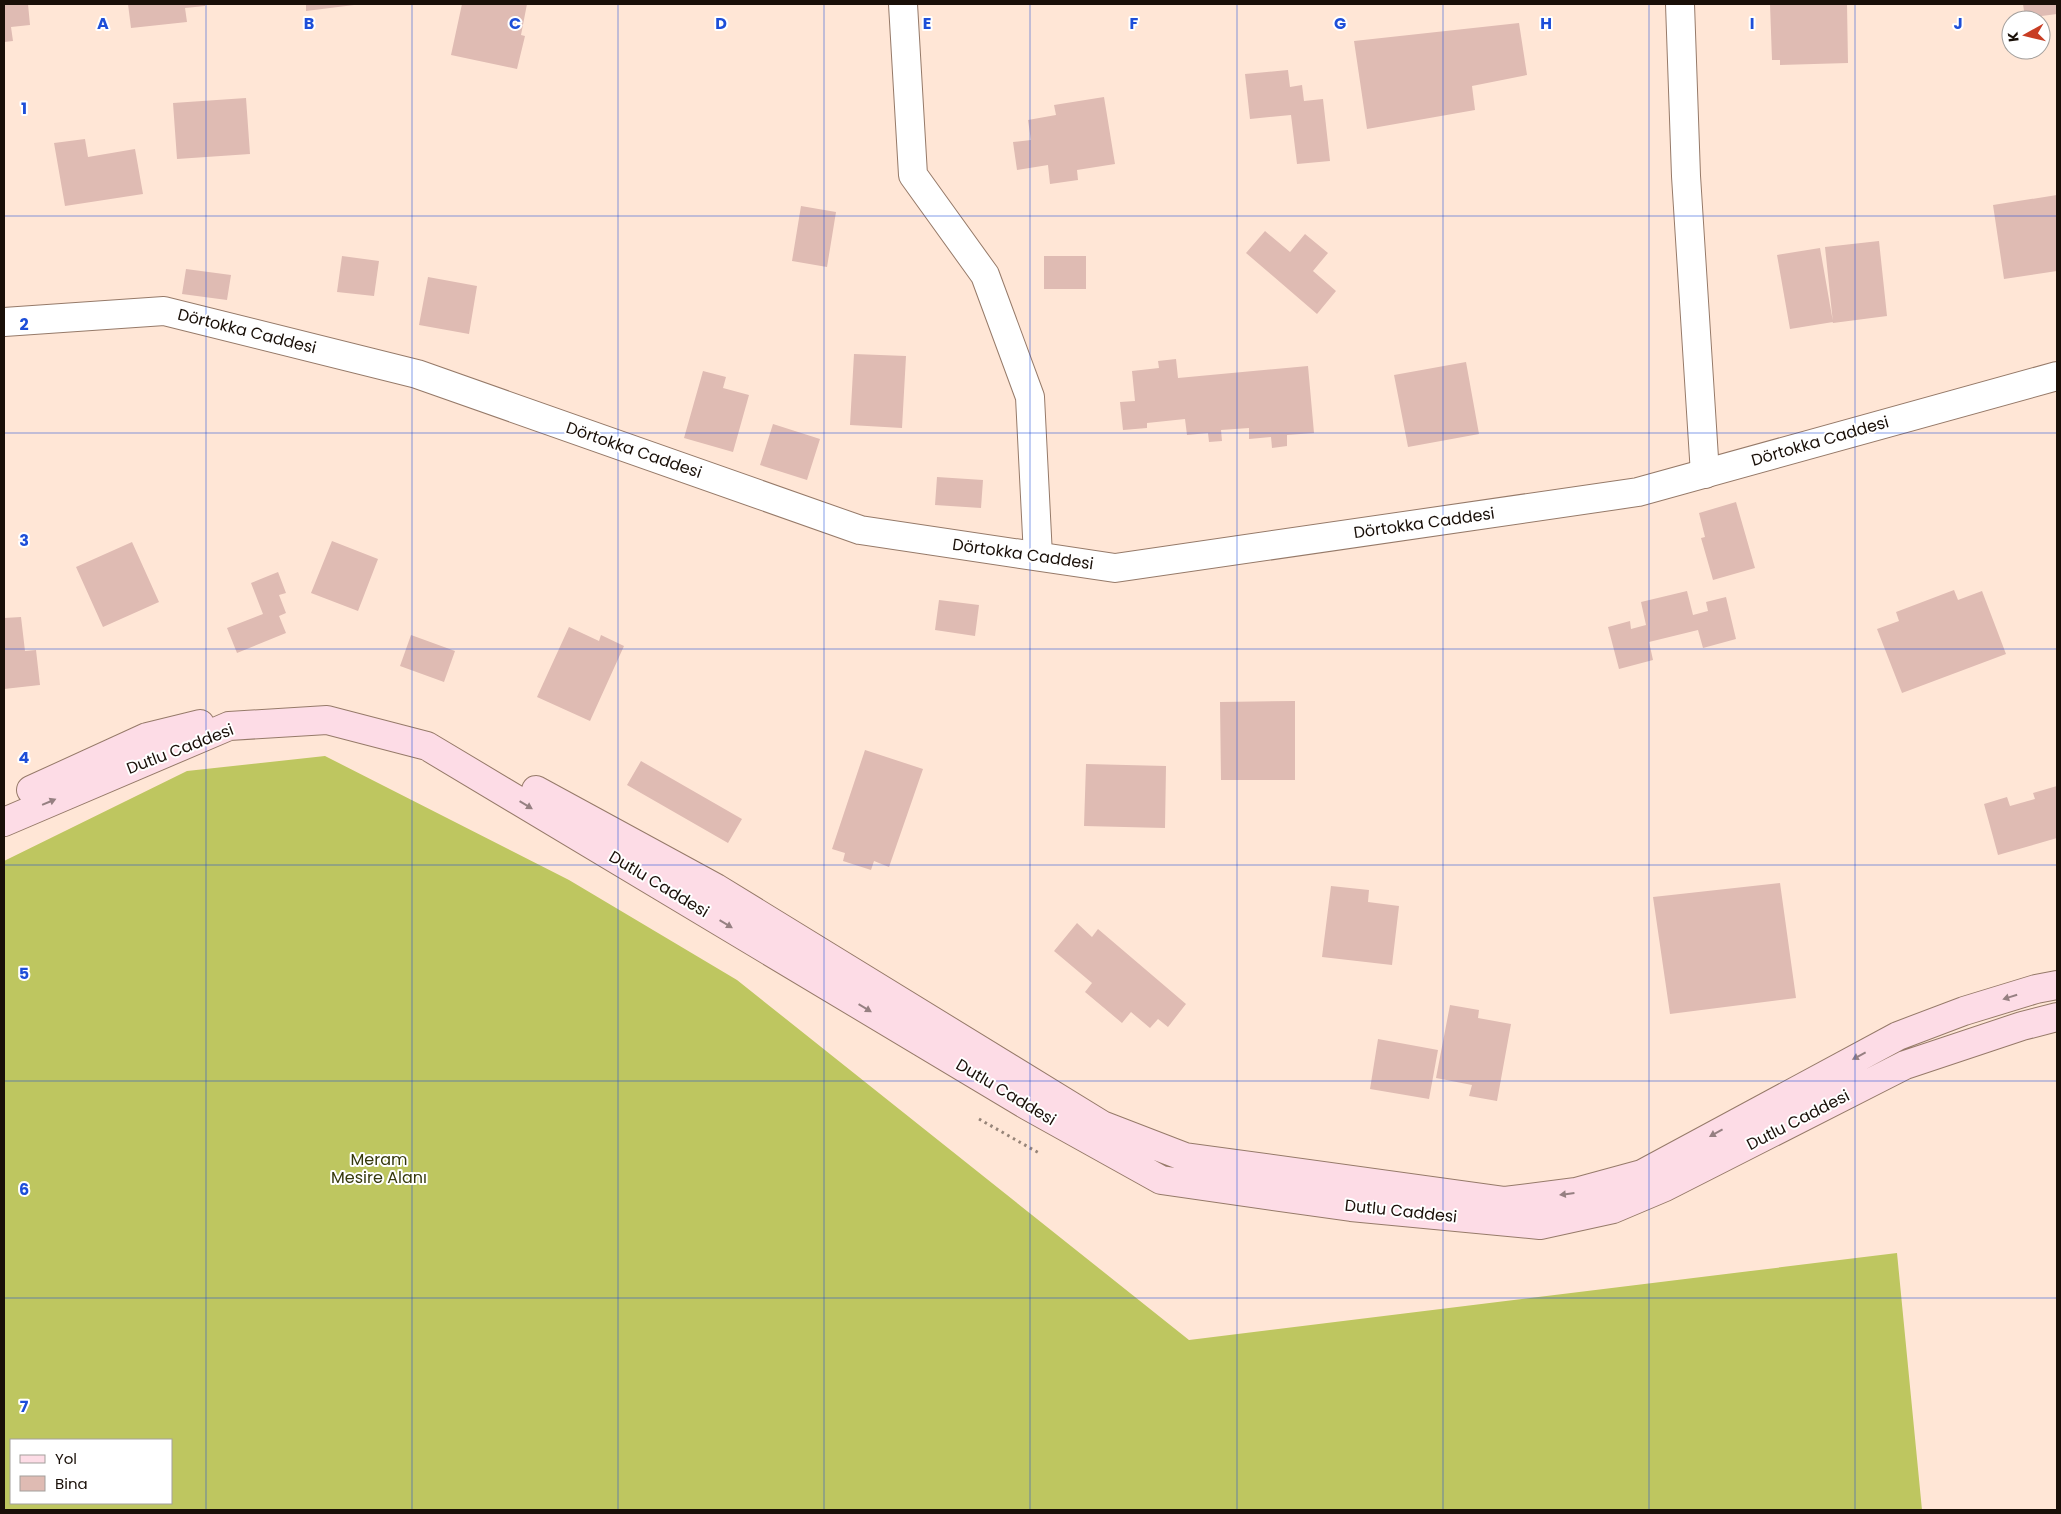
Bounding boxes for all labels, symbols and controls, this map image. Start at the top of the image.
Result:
north arrow [2001,10,2051,60]
text: A [97,12,109,35]
text: B [304,12,314,35]
text: C [509,12,521,35]
text: D [715,12,727,35]
text: E [923,12,931,35]
text: F [1130,12,1139,35]
text: G [1334,12,1346,35]
text: H [1540,12,1552,35]
text: I [1750,12,1754,35]
text: J [1953,12,1963,35]
text: K [2003,30,2024,43]
text: 1 [21,97,27,120]
street label: Dörtokka Caddesi [175,303,319,359]
text: 2 [19,313,29,336]
street label: Dörtokka Caddesi [1748,410,1892,472]
street label: Dörtokka Caddesi [563,416,705,484]
street label: Dörtokka Caddesi [1352,502,1496,544]
text: 3 [19,529,29,552]
street label: Dörtokka Caddesi [951,533,1095,575]
street label: Dutlu Caddesi [123,718,237,780]
text: 4 [19,746,30,769]
one-way arrow [42,798,56,806]
one-way arrow [520,800,533,809]
street label: Dutlu Caddesi [605,845,713,923]
one-way arrow [719,919,732,928]
text: 5 [19,962,29,985]
one-way arrow [2002,993,2017,1001]
one-way arrow [858,1003,871,1012]
one-way arrow [1853,1052,1866,1061]
street label: Dutlu Caddesi [952,1053,1060,1131]
street label: Dutlu Caddesi [1743,1084,1853,1156]
one-way arrow [1709,1128,1722,1137]
park label: Meram Mesire Alanı [331,1148,427,1189]
text: 6 [19,1178,29,1201]
one-way arrow [1558,1190,1574,1198]
street label: Dutlu Caddesi [1344,1194,1458,1228]
text: 7 [20,1395,29,1418]
legend [10,1439,172,1504]
text: Yol [55,1448,77,1469]
text: Bina [55,1473,88,1494]

